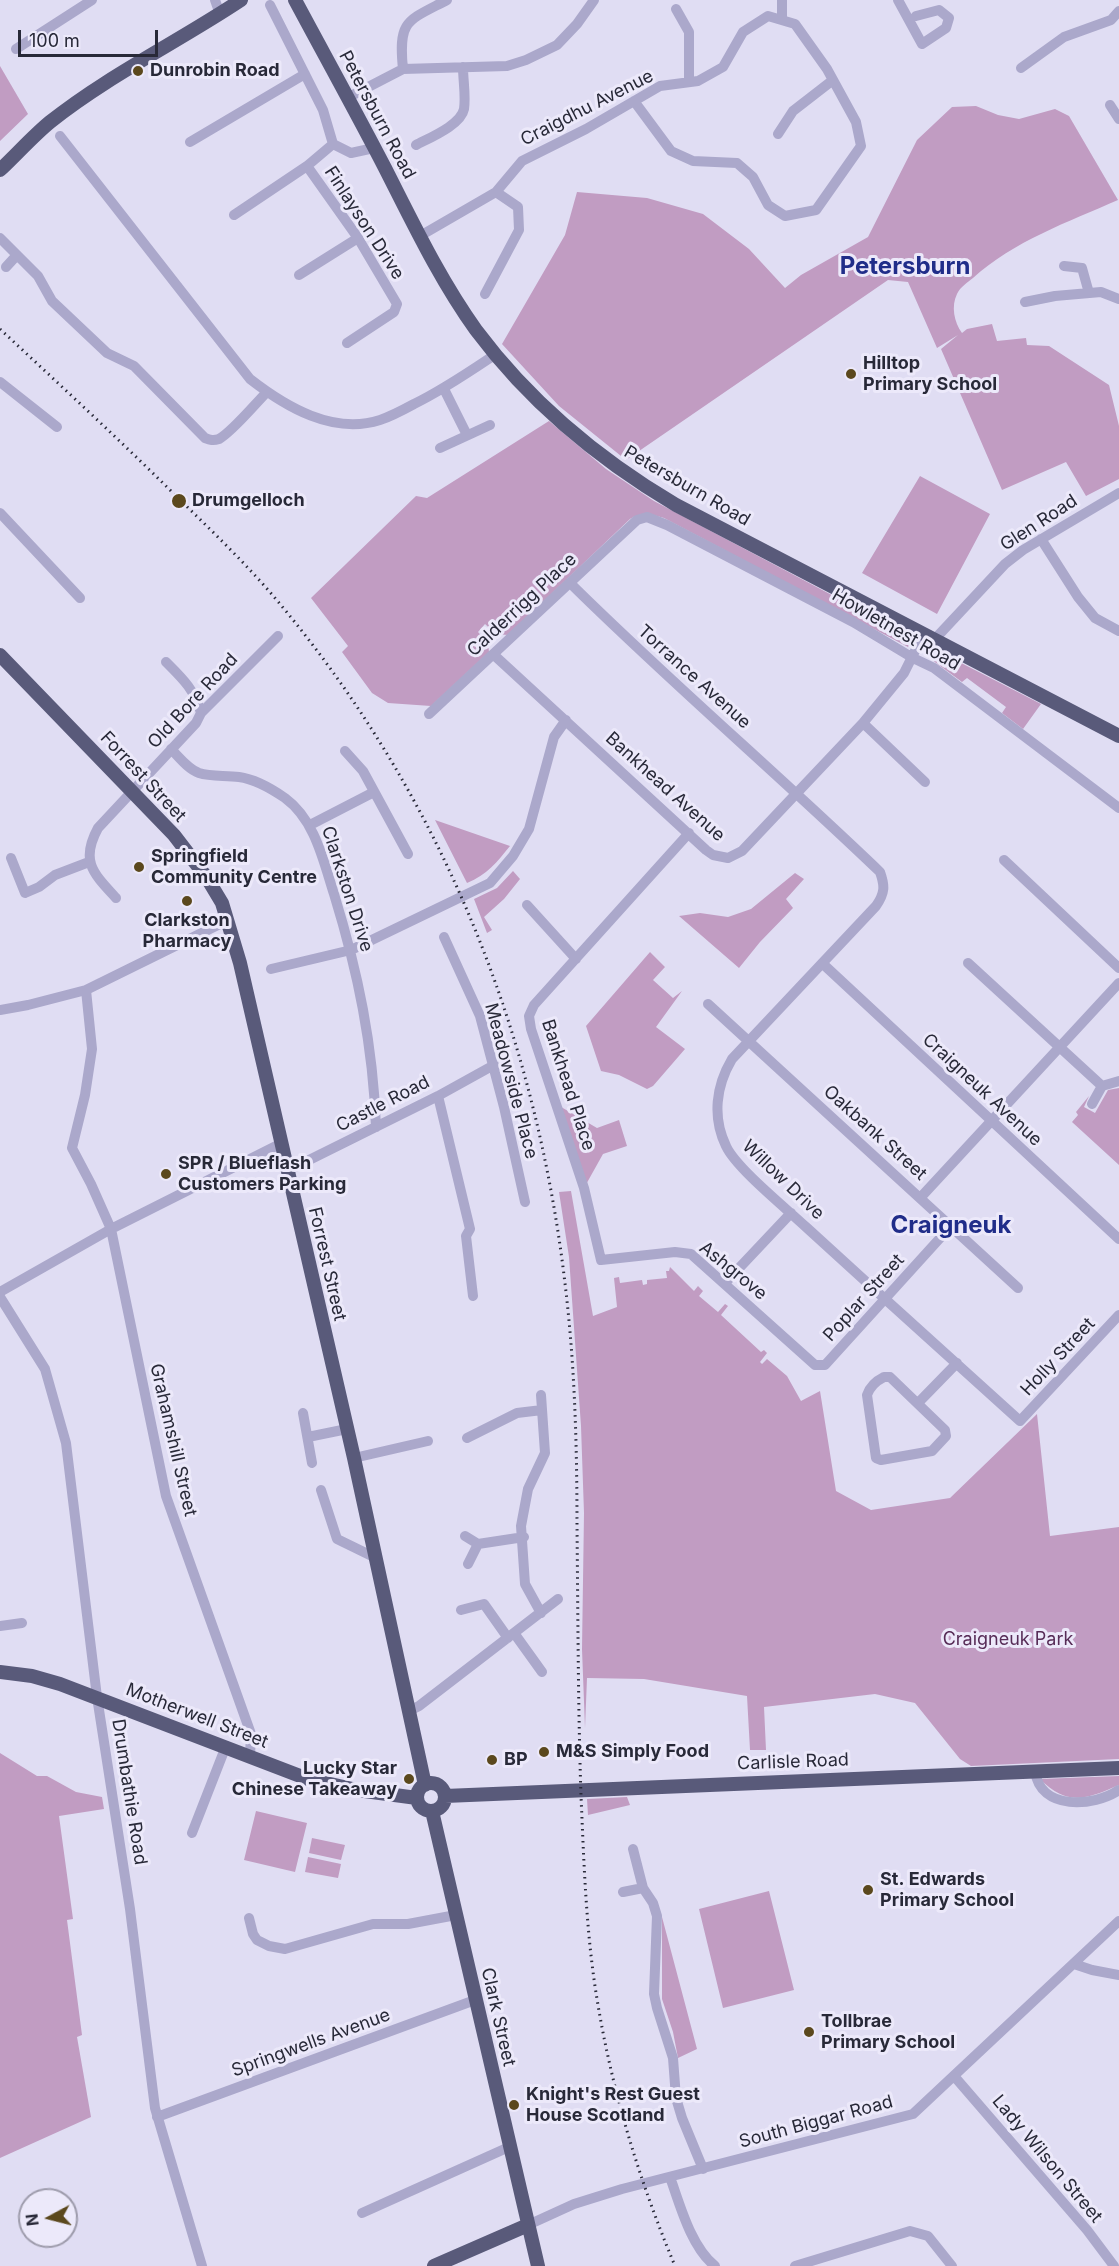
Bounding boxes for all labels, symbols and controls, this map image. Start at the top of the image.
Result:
scale bar [21,18,160,56]
text: 100 m [29,30,80,51]
street label: Petersburn Road [334,47,420,183]
place label: Dunrobin Road [150,60,280,82]
marker: Dunrobin Road [131,64,145,78]
street label: Craigdhu Avenue [517,65,657,151]
street label: Finlayson Drive [319,162,409,284]
district label: Petersburn [840,253,970,281]
place label: Hilltop Primary School [863,353,997,395]
marker: Hilltop Primary School [844,367,858,381]
street label: Petersburn Road [620,441,754,531]
place label: Drumgelloch [192,490,305,512]
street label: Glen Road [996,490,1082,556]
marker: Drumgelloch [170,492,188,510]
street label: Calderrigg Place [463,549,581,661]
street label: Howletnest Road [828,585,964,675]
street label: Torrance Avenue [633,621,755,733]
street label: Old Bore Road [143,649,243,753]
street label: Forrest Street [96,727,190,827]
street label: Bankhead Avenue [601,728,729,846]
street label: Clarkston Drive [317,823,377,955]
place label: Springfield Community Centre [151,846,317,888]
marker: Springfield Community Centre [132,860,146,874]
marker: Clarkston Pharmacy [180,894,194,908]
place label: Clarkston Pharmacy [143,910,231,952]
street label: Meadowside Place [480,1001,542,1161]
street label: Bankhead Place [537,1017,599,1153]
street label: Craigneuk Avenue [918,1029,1046,1151]
street label: Castle Road [333,1071,433,1137]
street label: Oakbank Street [819,1081,931,1185]
street label: Willow Drive [737,1136,829,1224]
place label: SPR / Blueflash Customers Parking [178,1153,346,1196]
marker: SPR / Blueflash Customers Parking [159,1167,173,1181]
street label: Forrest Street [303,1205,351,1323]
district label: Craigneuk [891,1212,1011,1240]
street label: Ashgrove [695,1237,771,1305]
street label: Poplar Street [819,1250,909,1346]
street label: Holly Street [1016,1313,1100,1401]
street label: Grahamshill Street [145,1362,201,1518]
park label: Craigneuk Park [943,1629,1073,1651]
street label: Motherwell Street [123,1679,271,1753]
street label: Drumbathie Road [107,1718,151,1866]
place label: M&S Simply Food [556,1741,709,1763]
marker: M&S Simply Food [537,1745,551,1759]
place label: BP [504,1749,528,1771]
street label: Carlisle Road [737,1749,849,1775]
marker: BP [485,1753,499,1767]
place label: Lucky Star Chinese Takeaway [232,1758,397,1800]
marker: Lucky Star Chinese Takeaway [402,1772,416,1786]
place label: St. Edwards Primary School [880,1869,1014,1912]
marker: St. Edwards Primary School [861,1883,875,1897]
street label: Clark Street [476,1966,520,2068]
street label: Springwells Avenue [229,2004,393,2082]
place label: Tollbrae Primary School [821,2011,955,2054]
marker: Tollbrae Primary School [802,2025,816,2039]
place label: Knight's Rest Guest House Scotland [526,2084,700,2126]
street label: South Biggar Road [737,2091,895,2153]
street label: Lady Wilson Street [987,2091,1107,2227]
marker: Knight's Rest Guest House Scotland [507,2098,521,2112]
north arrow [18,2188,78,2248]
text: N [21,2213,43,2227]

